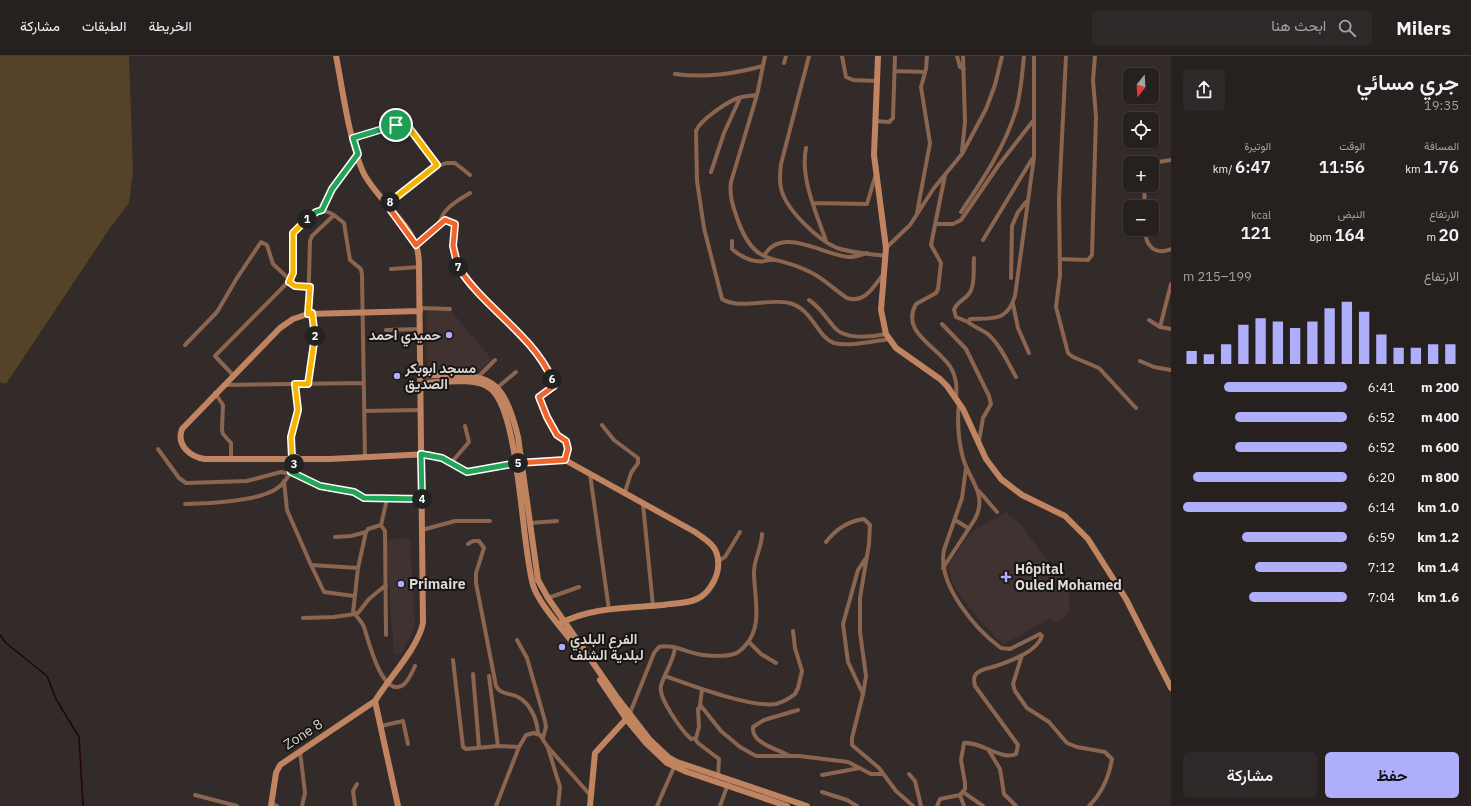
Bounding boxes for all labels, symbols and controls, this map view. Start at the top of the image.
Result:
search box [1092,10,1372,46]
text: ابحث هنا [1271,16,1326,35]
text: Milers [1396,16,1451,40]
text: مشاركة [20,17,60,35]
text: الطبقات [82,17,126,35]
text: الخريطة [148,17,192,35]
icon: search [1336,17,1358,39]
text: جري مسائي [1357,67,1459,96]
north arrow [1123,68,1159,104]
map controls [1123,68,1159,236]
button: share [1183,69,1225,111]
text: 19:35 [1424,97,1459,114]
pin [379,108,413,142]
button: locate [1123,112,1159,148]
icon: arrive [385,114,407,136]
text: الوتيرة [1244,139,1271,153]
text: الوقت [1339,139,1365,153]
text: المسافة [1424,139,1459,153]
button: + [1123,156,1159,192]
text: 6:47 [1235,156,1271,178]
text: 11:56 [1319,156,1365,178]
text: 1.76 [1423,156,1459,178]
text: /km [1213,162,1235,176]
text: km [1405,162,1423,176]
pin: 8 [380,192,400,212]
text: 8 [387,195,393,209]
button: − [1123,200,1159,236]
text: النبض [1338,207,1365,221]
text: الارتفاع [1429,207,1459,221]
text: kcal [1251,208,1271,222]
pin: 1 [297,209,317,229]
text: 1 [304,212,310,226]
text: 121 [1240,222,1271,244]
text: 164 [1334,224,1365,246]
text: 20 [1439,224,1459,246]
text: bpm [1309,230,1334,244]
text: m [1426,230,1439,244]
pin: 7 [448,257,468,277]
text: 7 [455,260,461,274]
text: 199–215 m [1183,268,1252,285]
text: الارتفاع [1424,268,1459,285]
pin: 2 [305,326,325,346]
place label: حميدي احمد [369,326,441,347]
text: 2 [312,329,318,343]
marker: حميدي احمد [444,330,454,340]
place label: مسجد ابوبكر الصديق [404,359,476,393]
pin: 6 [542,369,562,389]
marker: مسجد ابوبكر الصديق [392,371,402,381]
text: 6 [549,372,555,386]
text: 6:41 [1368,379,1395,396]
text: 200 m [1421,379,1459,396]
text: 6:52 [1368,409,1395,426]
text: 400 m [1421,409,1459,426]
text: 6:52 [1368,439,1395,456]
text: 600 m [1421,439,1459,456]
pin: 5 [508,453,528,473]
pin: 3 [284,454,304,474]
text: 5 [515,456,521,470]
text: 3 [291,457,297,471]
text: 6:20 [1368,469,1395,486]
text: 800 m [1421,469,1459,486]
pin: 4 [412,489,432,509]
text: 4 [419,492,425,506]
text: 6:14 [1368,499,1395,516]
text: 1.0 km [1417,499,1459,516]
text: 6:59 [1368,529,1395,546]
text: 1.2 km [1417,529,1459,546]
text: 7:12 [1368,559,1395,576]
text: 1.4 km [1417,559,1459,576]
place label: Hôpital Ouled Mohamed [1015,560,1122,594]
marker: Hôpital Ouled Mohamed [1000,571,1012,583]
place label: Primaire [409,575,466,593]
marker: Primaire [396,579,406,589]
text: 7:04 [1368,589,1395,606]
text: 1.6 km [1417,589,1459,606]
place label: الفرع البلدي لبلدية الشلف [570,630,644,664]
marker: الفرع البلدي لبلدية الشلف [557,642,567,652]
street label: Zone 8 [280,715,326,753]
button: مشاركة [1183,752,1317,798]
button: حفظ [1325,752,1459,798]

